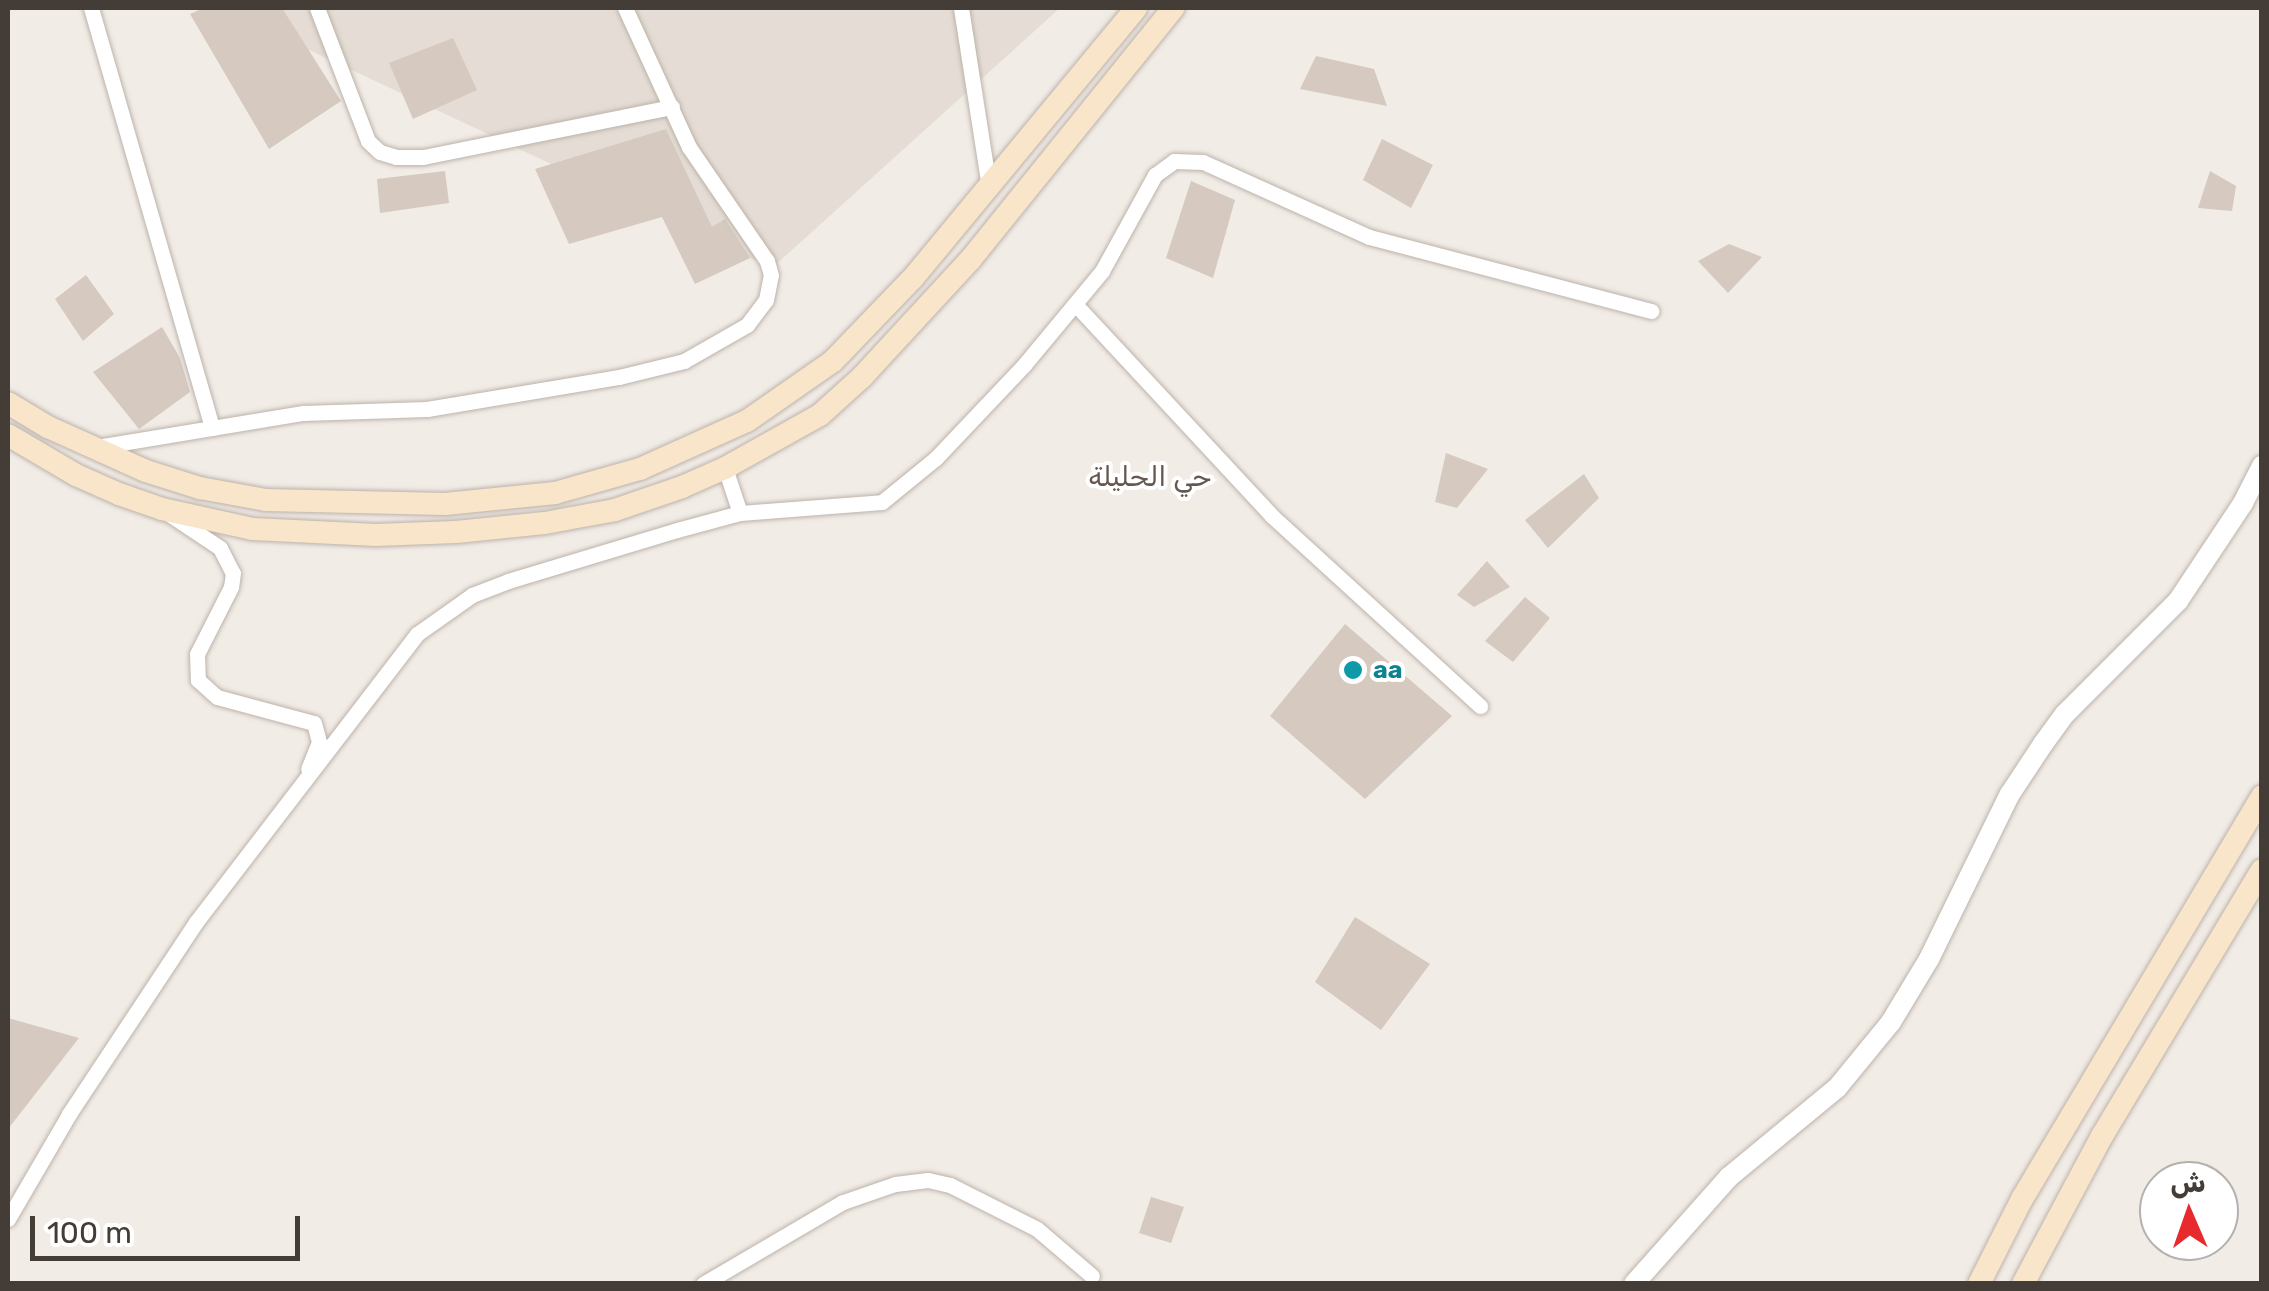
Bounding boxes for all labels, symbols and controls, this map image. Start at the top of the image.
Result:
district label: حي الحليلة [1088,460,1212,494]
place label: aa [1373,655,1402,685]
marker: aa [1342,659,1364,681]
north arrow [2139,1161,2239,1261]
text: ش [2170,1165,2206,1200]
scale bar [35,1196,305,1258]
text: 100 m [47,1215,132,1251]

